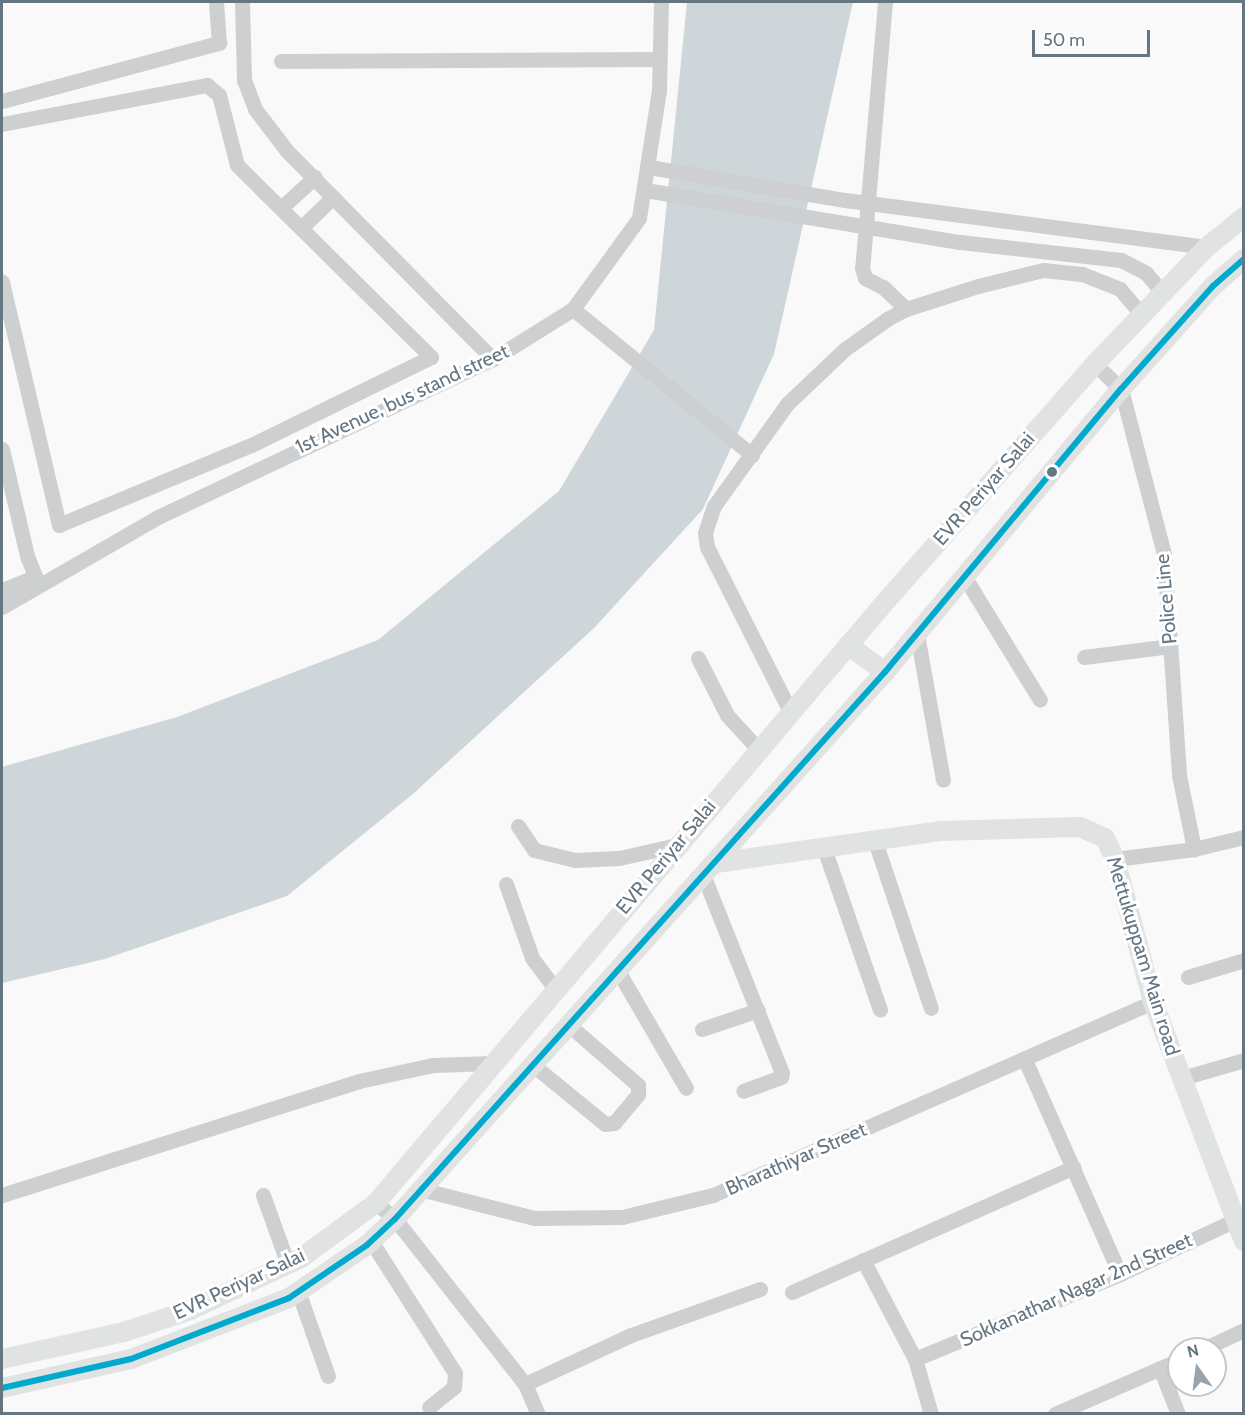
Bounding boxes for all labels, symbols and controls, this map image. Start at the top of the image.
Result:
scale bar [1035,18,1154,56]
text: 50 m [1043,29,1085,51]
street label: 1st Avenue, bus stand street [292,339,512,459]
street label: EVR Periyar Salai [928,428,1040,550]
unlabelled marker [1046,466,1058,478]
street label: Police Line [1150,553,1182,645]
street label: EVR Periyar Salai [611,795,721,919]
street label: Mettukuppam Main road [1101,854,1185,1058]
street label: Bharathiyar Street [722,1117,870,1201]
street label: Sokkanathar Nagar 2nd Street [956,1228,1196,1352]
street label: EVR Periyar Salai [170,1243,308,1325]
north arrow [1167,1337,1227,1397]

